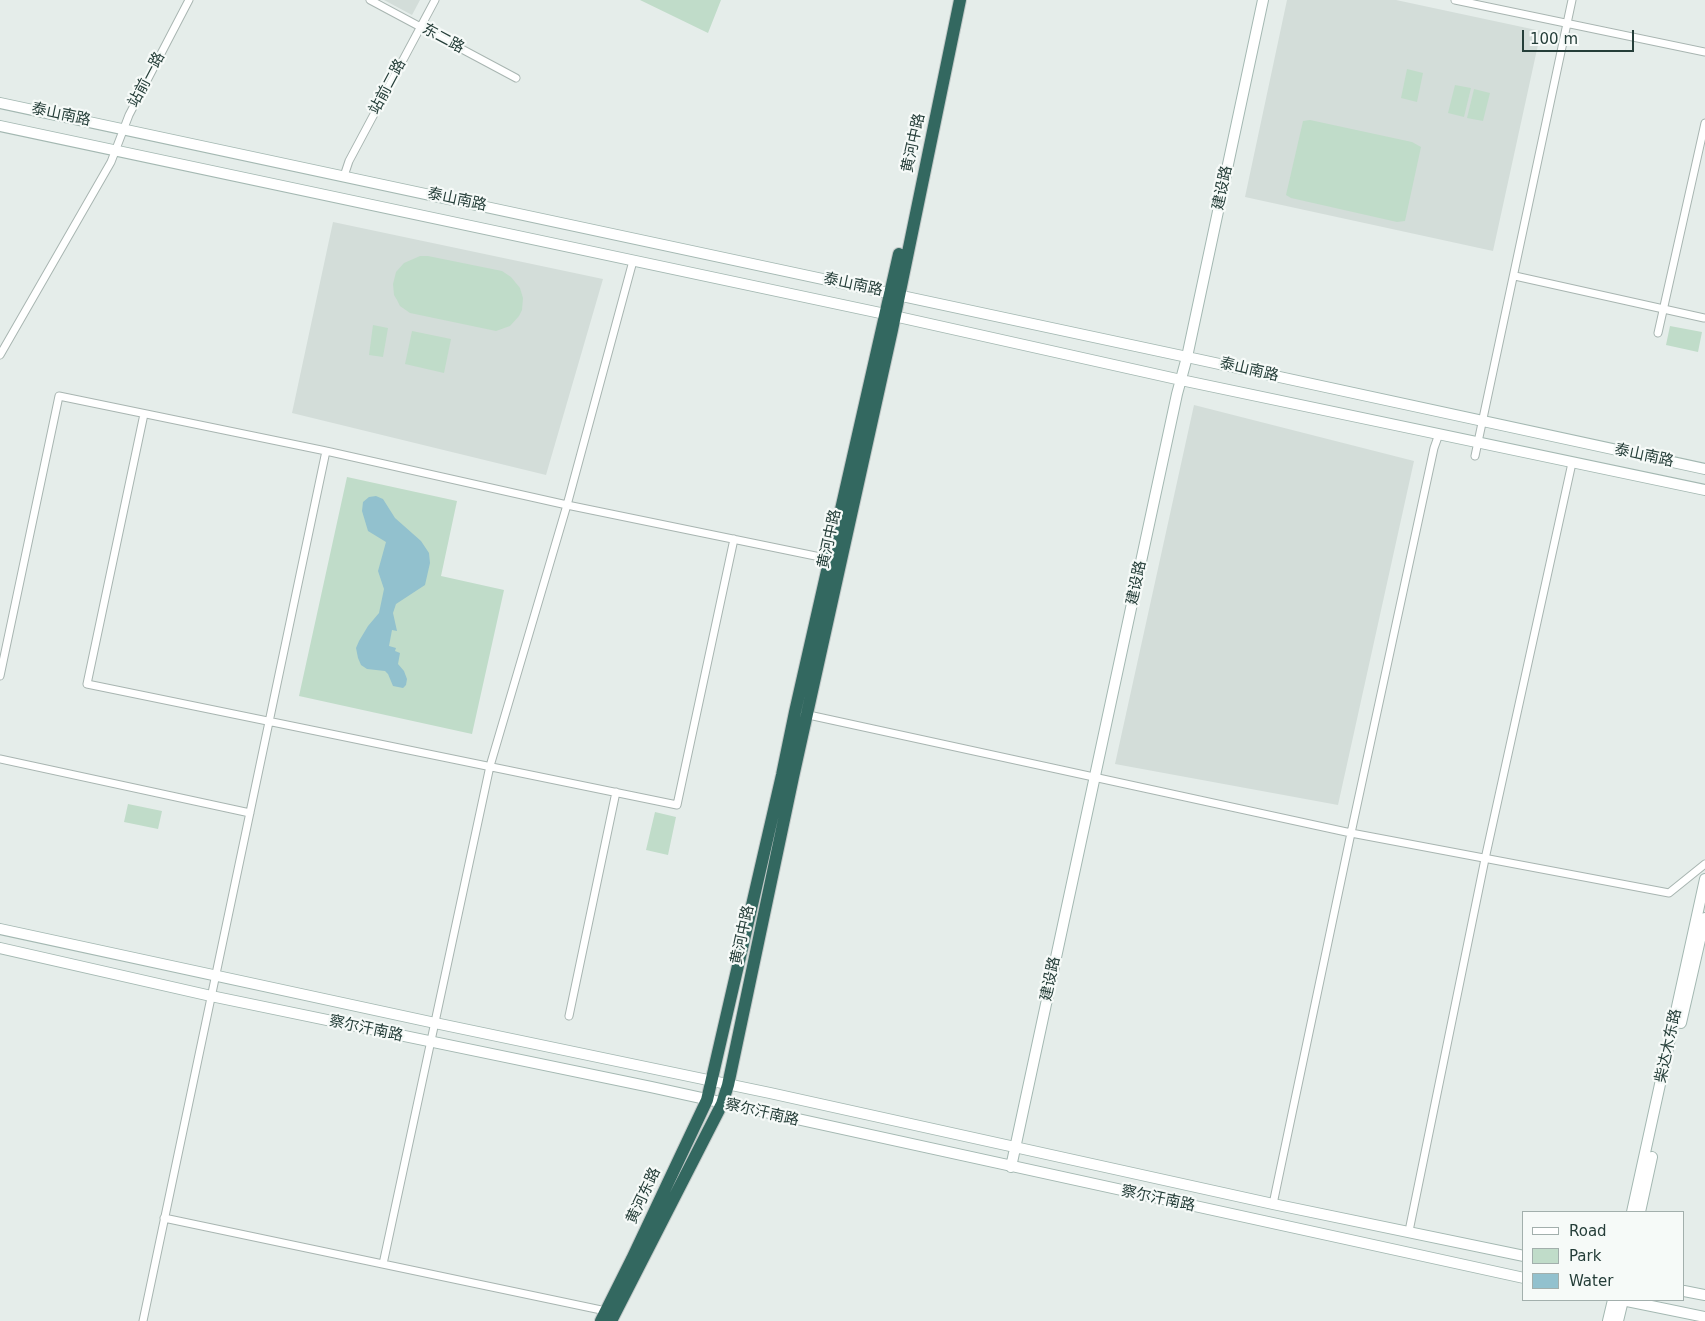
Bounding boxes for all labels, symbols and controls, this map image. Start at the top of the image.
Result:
street label: 东二路 [419,20,467,58]
scale bar [1525,20,1638,52]
text: 100 m [1530,30,1578,48]
street label: 站前一路 [125,49,169,111]
street label: 站前二路 [366,56,410,118]
street label: 泰山南路 [30,100,92,130]
street label: 黄河中路 [899,112,929,174]
street label: 建设路 [1210,164,1236,212]
street label: 泰山南路 [426,185,488,215]
street label: 泰山南路 [822,270,884,300]
street label: 泰山南路 [1218,354,1280,386]
street label: 泰山南路 [1613,441,1675,471]
street label: 黄河中路 [815,508,845,570]
street label: 建设路 [1124,559,1150,607]
street label: 黄河中路 [728,904,758,966]
street label: 建设路 [1038,955,1064,1003]
street label: 柴达木东路 [1652,1007,1686,1085]
street label: 察尔汗南路 [327,1012,405,1046]
street label: 察尔汗南路 [723,1096,801,1130]
street label: 黄河东路 [623,1165,665,1227]
street label: 察尔汗南路 [1119,1182,1197,1216]
legend [1522,1211,1685,1301]
text: Road [1569,1222,1607,1240]
text: Park [1569,1247,1601,1265]
text: Water [1569,1272,1613,1290]

